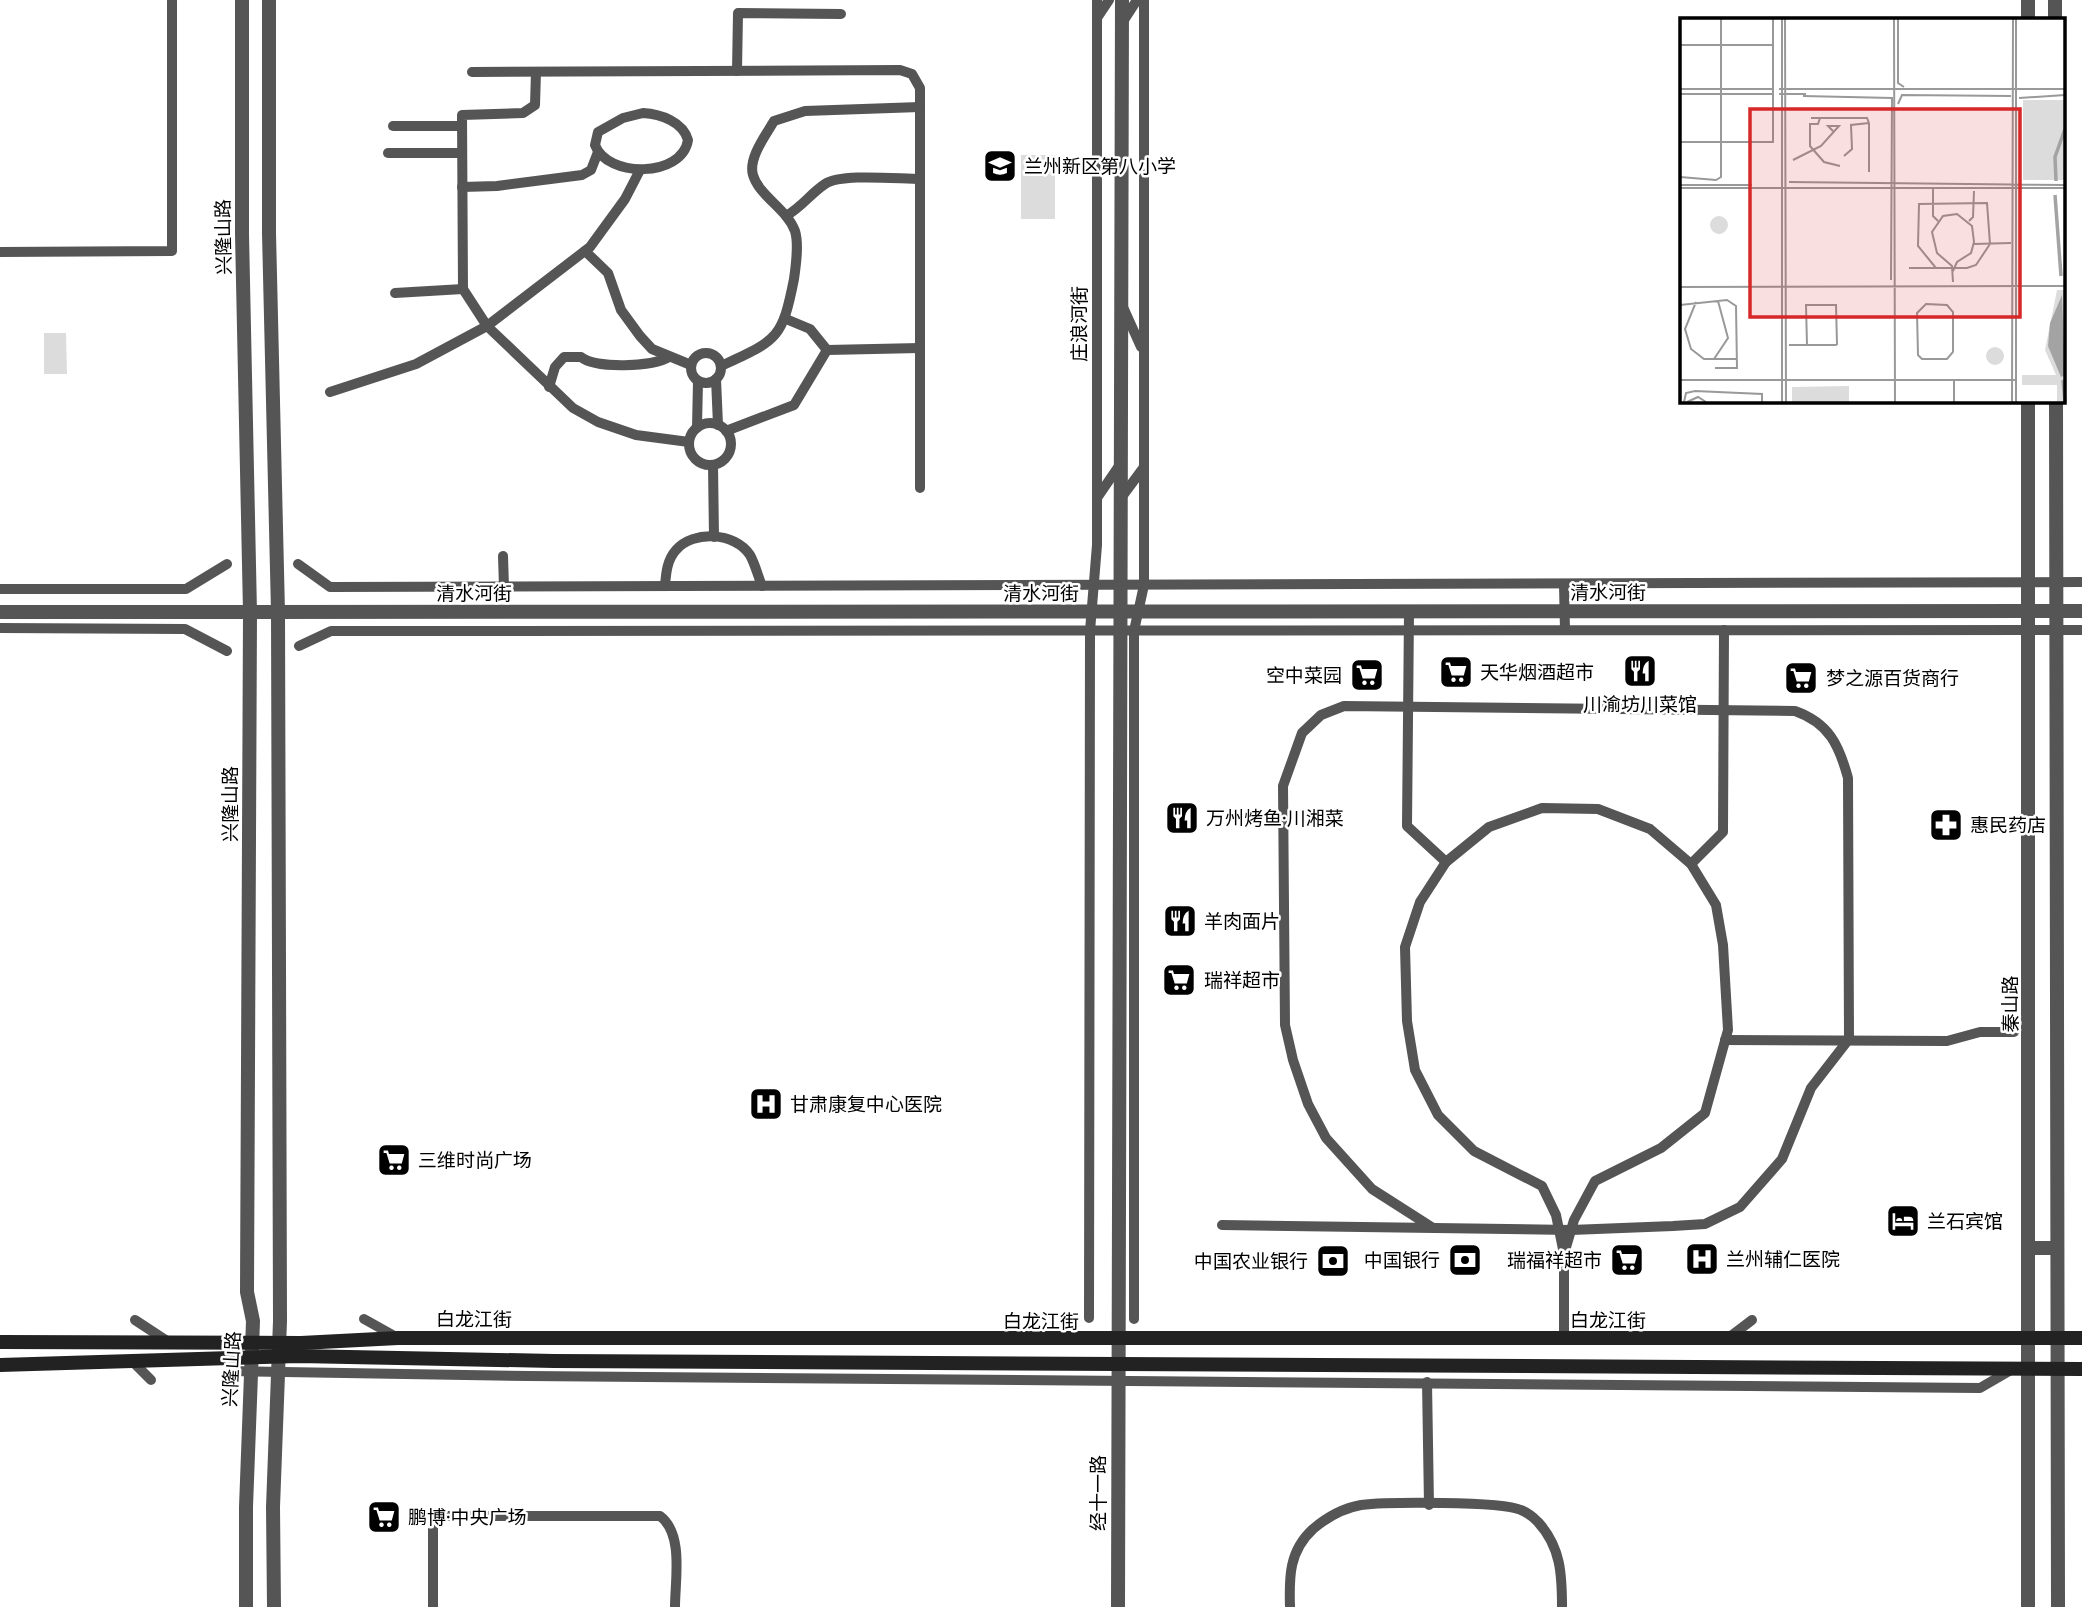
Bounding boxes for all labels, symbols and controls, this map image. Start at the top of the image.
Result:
inset map [1680,18,2064,402]
school or university icon: 兰州新区第八小学 [981,147,1019,185]
place label: 兰州新区第八小学 [1024,155,1176,178]
street label: 兴隆山路 [211,199,236,275]
street label: 庄浪河街 [1068,286,1091,362]
street label: 清水河街 [1570,581,1646,604]
street label: 清水河街 [436,582,512,605]
street label: 清水河街 [1003,582,1079,605]
restaurant icon: 川渝坊川菜馆 [1621,652,1659,690]
supermarket icon: 天华烟酒超市 [1437,653,1475,691]
supermarket icon: 空中菜园 [1348,656,1386,694]
supermarket icon: 梦之源百货商行 [1782,659,1820,697]
place label: 天华烟酒超市 [1480,661,1594,684]
place label: 空中菜园 [1266,664,1342,687]
place label: 梦之源百货商行 [1826,667,1959,690]
place label: 川渝坊川菜馆 [1583,693,1697,716]
street label: 兴隆山路 [219,766,242,842]
restaurant icon: 万州烤鱼·川湘菜 [1163,799,1201,837]
pharmacy icon: 惠民药店 [1927,806,1965,844]
place label: 万州烤鱼·川湘菜 [1206,807,1344,830]
place label: 惠民药店 [1970,814,2046,837]
restaurant icon: 羊肉面片 [1161,902,1199,940]
place label: 羊肉面片 [1204,910,1280,933]
supermarket icon: 瑞祥超市 [1160,961,1198,999]
place label: 瑞祥超市 [1204,969,1280,992]
street label: 秦山路 [1999,975,2022,1033]
hospital icon: 甘肃康复中心医院 [747,1085,785,1123]
place label: 甘肃康复中心医院 [790,1093,942,1116]
supermarket icon: 三维时尚广场 [375,1141,413,1179]
place label: 三维时尚广场 [418,1149,532,1172]
hotel icon: 兰石宾馆 [1884,1202,1922,1240]
place label: 兰石宾馆 [1927,1210,2003,1233]
hospital icon: 兰州辅仁医院 [1683,1240,1721,1278]
bank icon: 中国银行 [1446,1241,1484,1279]
supermarket icon: 瑞福祥超市 [1608,1241,1646,1279]
bank icon: 中国农业银行 [1314,1242,1352,1280]
place label: 兰州辅仁医院 [1726,1248,1840,1271]
place label: 中国银行 [1364,1249,1440,1272]
place label: 瑞福祥超市 [1507,1249,1602,1272]
place label: 中国农业银行 [1194,1250,1308,1273]
street label: 白龙江街 [436,1308,512,1331]
street label: 白龙江街 [1570,1309,1646,1332]
street label: 白龙江街 [1003,1310,1079,1333]
street label: 兴隆山路 [218,1330,245,1408]
street label: 经十一路 [1087,1455,1110,1531]
supermarket icon: 鹏博·中央广场 [365,1498,403,1536]
place label: 鹏博·中央广场 [408,1506,527,1529]

